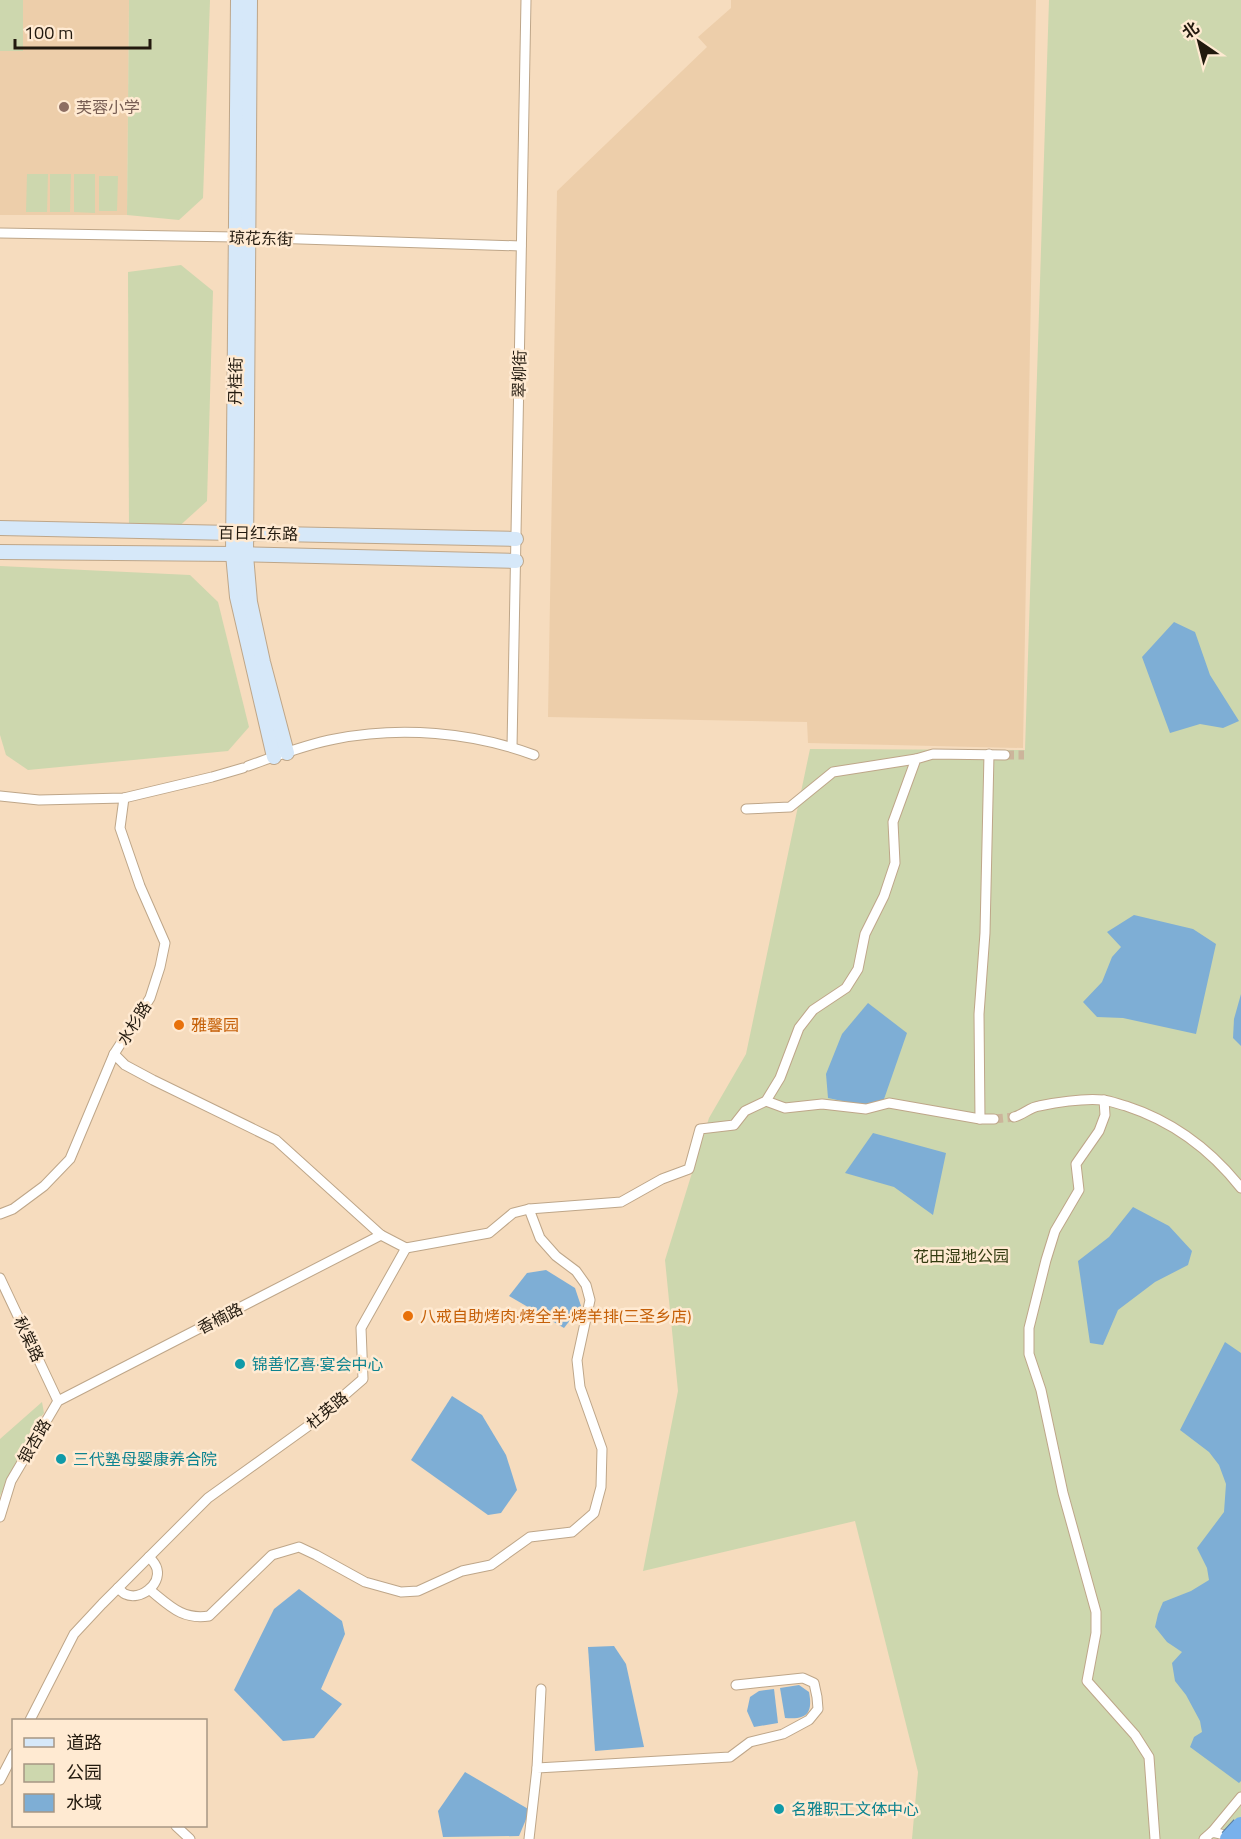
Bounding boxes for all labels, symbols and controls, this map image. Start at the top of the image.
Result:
scale bar [15,12,150,50]
north arrow [1169,12,1229,72]
text: 北 [1177,15,1204,44]
text: 100 m [24,19,73,46]
place label: 芙蓉小学 [76,95,140,119]
marker: 芙蓉小学 [57,100,71,114]
street label: 琼花东街 [229,225,293,251]
street label: 翠柳街 [507,350,531,398]
street label: 丹桂街 [223,357,247,405]
street label: 百日红东路 [218,520,298,546]
street label: 水杉路 [111,996,157,1050]
place label: 雅馨园 [191,1013,239,1037]
marker: 雅馨园 [172,1018,186,1032]
park label: 花田湿地公园 [913,1244,1009,1268]
street label: 香楠路 [193,1296,247,1340]
place label: 八戒自助烤肉·烤全羊·烤羊排(三圣乡店) [420,1304,691,1328]
marker: 八戒自助烤肉·烤全羊·烤羊排(三圣乡店) [401,1309,415,1323]
street label: 秋棠路 [8,1312,50,1366]
place label: 锦善忆喜·宴会中心 [252,1352,383,1376]
marker: 锦善忆喜·宴会中心 [233,1357,247,1371]
street label: 杜英路 [301,1385,353,1435]
street label: 银杏路 [12,1414,56,1468]
place label: 三代塾母婴康养合院 [73,1447,217,1471]
marker: 三代塾母婴康养合院 [54,1452,68,1466]
legend [12,1719,207,1827]
text: 道路 [66,1729,102,1756]
text: 公园 [66,1759,102,1786]
text: 水域 [66,1789,102,1816]
place label: 名雅职工文体中心 [791,1797,919,1821]
marker: 名雅职工文体中心 [772,1802,786,1816]

